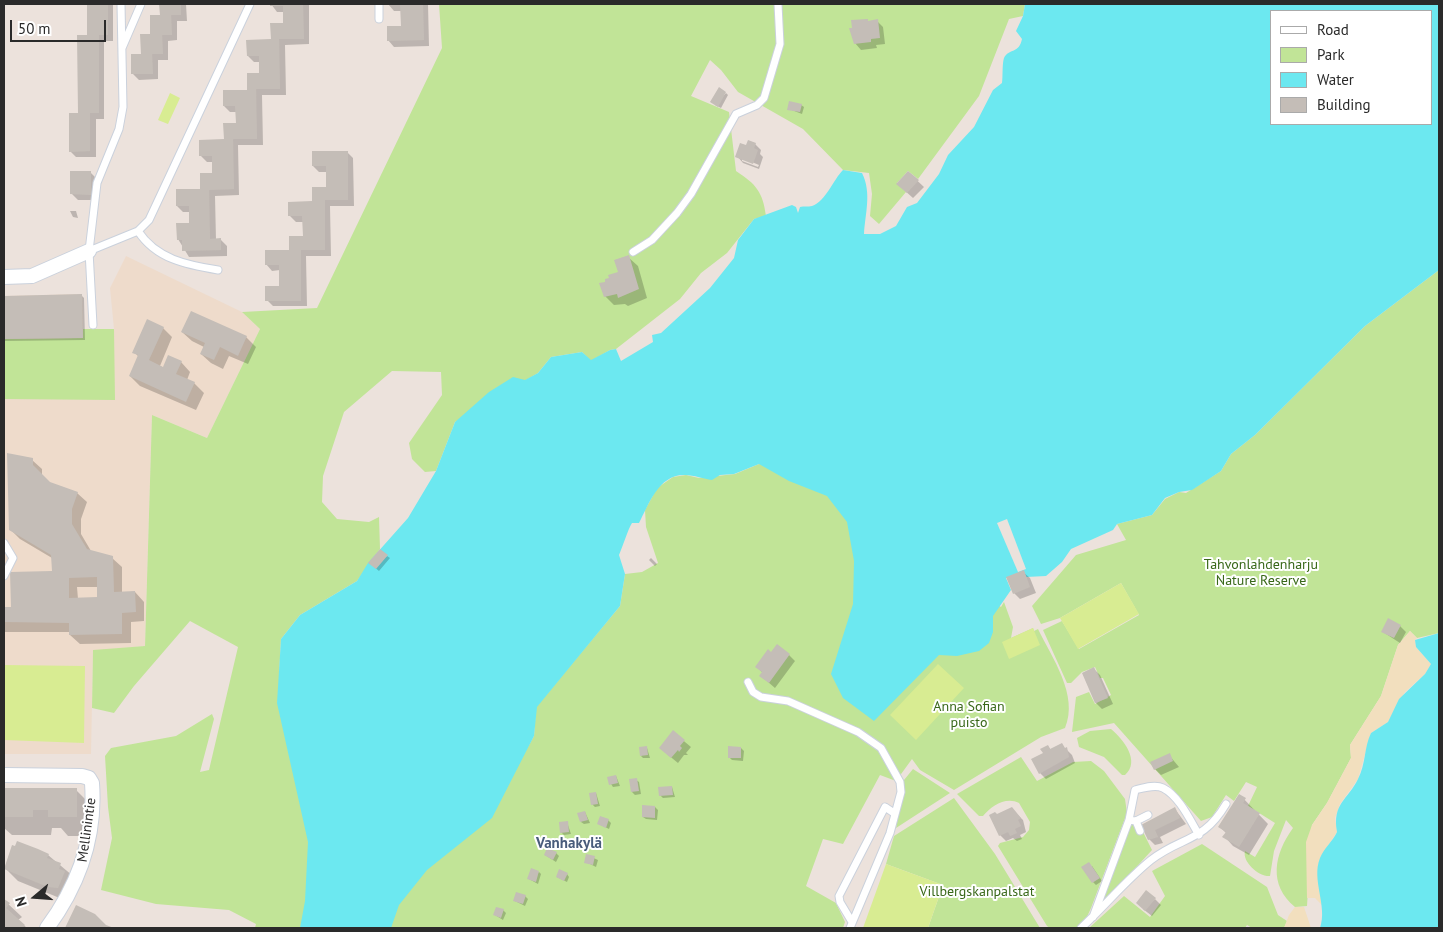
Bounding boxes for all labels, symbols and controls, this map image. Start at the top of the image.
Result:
scale bar [12,10,109,42]
legend [1270,10,1433,125]
text: 50 m [18,19,51,38]
text: Road [1317,20,1349,39]
text: Park [1317,45,1345,64]
text: Water [1317,70,1354,89]
text: Building [1317,95,1371,114]
park label: Tahvonlahdenharju Nature Reserve [1204,557,1318,590]
park label: Anna Sofian puisto [933,699,1005,732]
street label: Mellinintie [74,797,100,863]
district label: Vanhakylä [536,835,602,853]
north arrow [10,872,60,922]
park label: Villbergskanpalstat [920,884,1034,900]
text: N [11,894,31,909]

